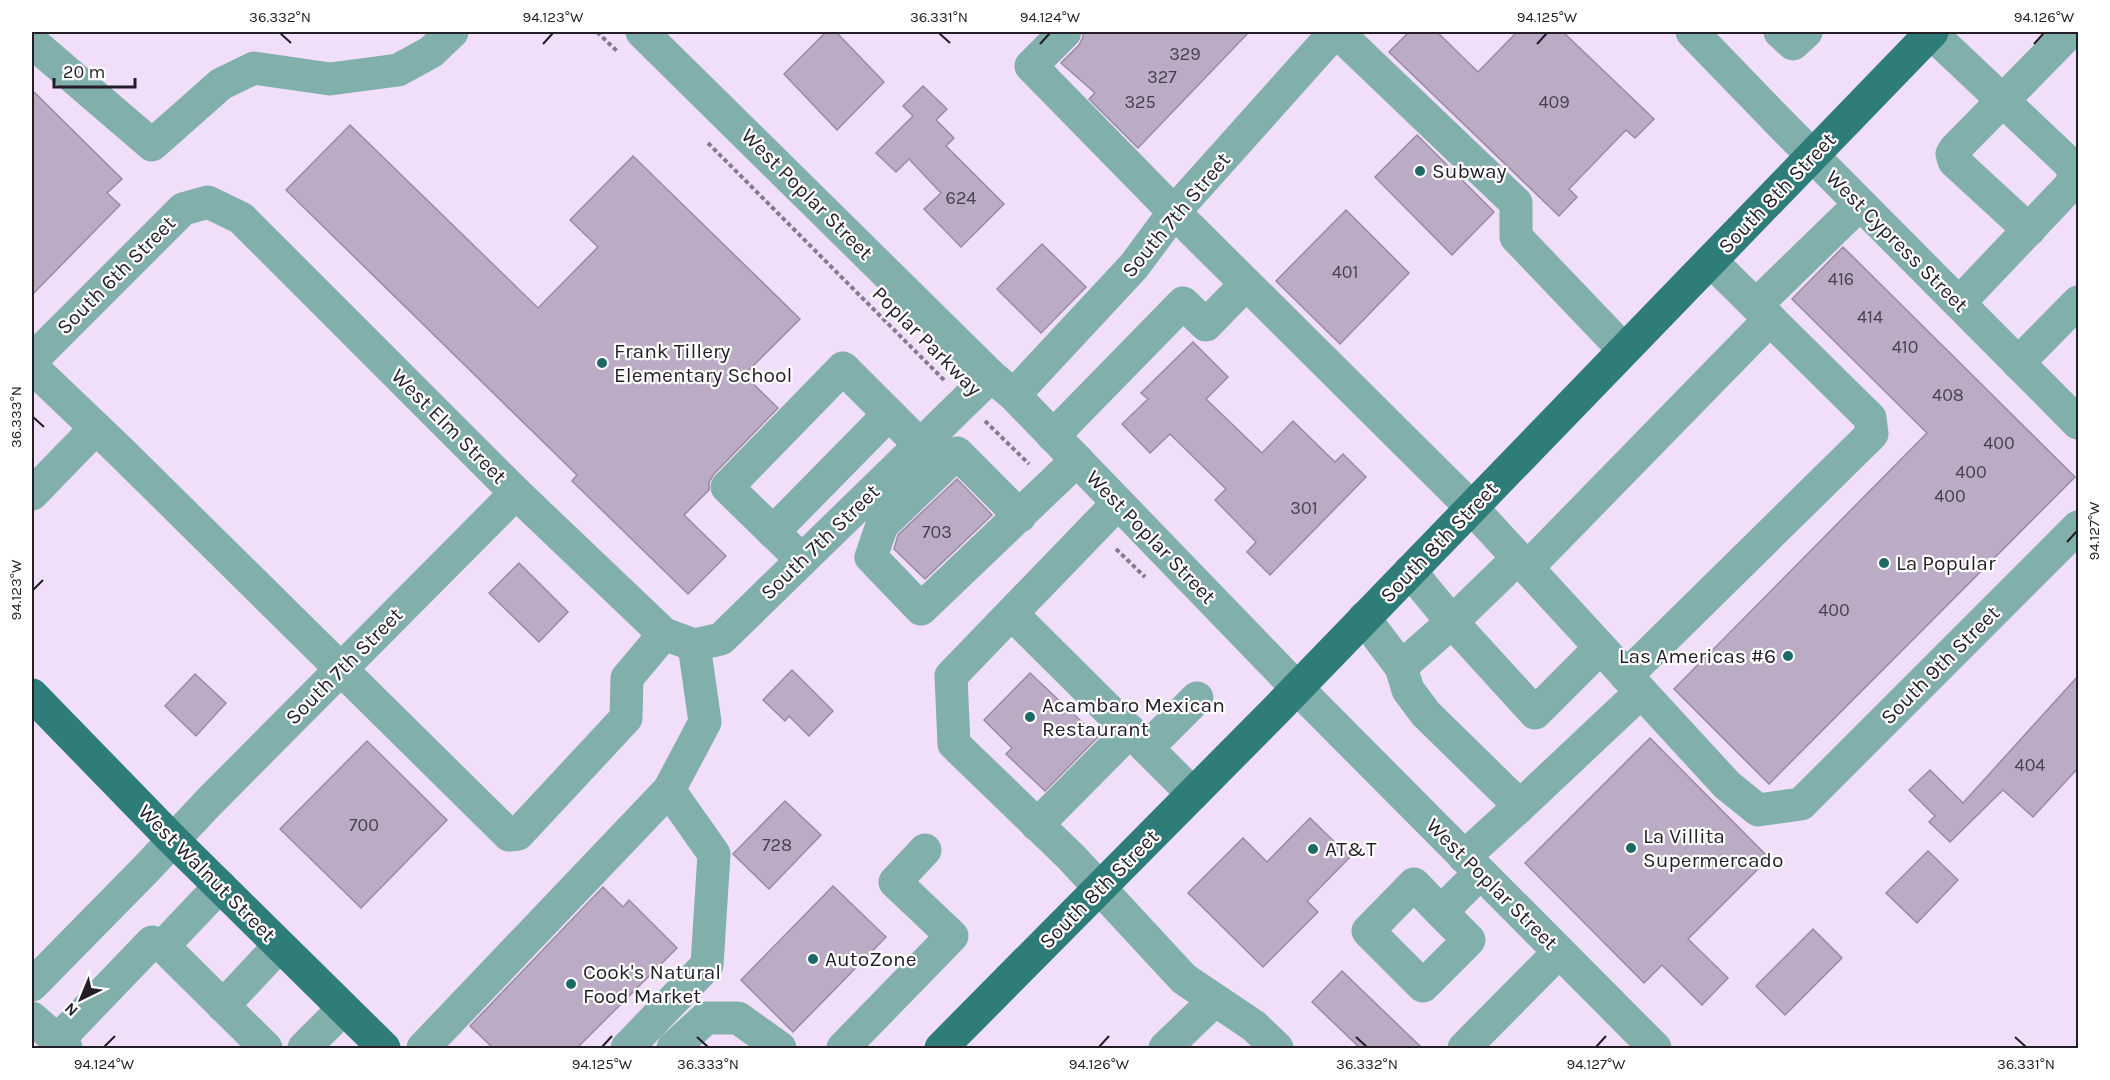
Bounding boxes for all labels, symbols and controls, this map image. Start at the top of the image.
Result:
text: 36.332°N [249,8,311,26]
text: 94.123°W [523,8,584,26]
text: 36.331°N [910,8,968,26]
text: 94.124°W [1020,8,1081,26]
text: 94.125°W [1517,8,1578,26]
text: 94.126°W [2014,8,2075,26]
house number: 329 [1169,43,1201,65]
scale bar [54,51,135,89]
text: 20 m [63,61,105,83]
house number: 327 [1147,66,1177,88]
house number: 325 [1124,91,1156,113]
house number: 409 [1538,91,1570,113]
street label: West Poplar Street [736,123,878,265]
street label: South 8th Street [1713,128,1841,258]
street label: South 7th Street [1117,148,1235,282]
place label: Subway [1432,159,1507,183]
marker: Subway [1413,164,1427,178]
street label: West Cypress Street [1821,165,1973,317]
house number: 624 [946,187,976,209]
street label: South 6th Street [52,211,180,339]
house number: 401 [1332,261,1358,283]
house number: 416 [1828,268,1854,290]
street label: Poplar Parkway [867,281,987,401]
house number: 414 [1857,306,1883,328]
house number: 410 [1892,336,1918,358]
place label: Frank Tillery Elementary School [614,339,792,387]
marker: Frank Tillery Elementary School [595,356,609,370]
street label: West Elm Street [387,364,512,489]
house number: 408 [1932,384,1964,406]
text: 36.333°N [7,386,25,448]
house number: 400 [1983,432,2015,454]
house number: 400 [1955,461,1987,483]
street label: West Poplar Street [1081,465,1221,609]
street label: South 8th Street [1375,477,1503,607]
street label: South 7th Street [756,479,884,605]
house number: 400 [1934,485,1966,507]
house number: 301 [1290,497,1318,519]
text: 94.127°W [2085,501,2103,560]
house number: 703 [922,521,952,543]
place label: La Popular [1896,551,1996,575]
marker: La Popular [1877,556,1891,570]
text: 94.123°W [7,559,25,620]
house number: 400 [1818,599,1850,621]
street label: South 9th Street [1876,601,2004,729]
street label: South 7th Street [281,602,408,729]
place label: Las Americas #6 [1619,644,1776,668]
marker: Las Americas #6 [1781,649,1795,663]
place label: Acambaro Mexican Restaurant [1042,693,1225,741]
marker: Acambaro Mexican Restaurant [1023,710,1037,724]
house number: 404 [2015,754,2045,776]
street label: West Walnut Street [133,799,281,947]
street label: West Poplar Street [1421,813,1563,955]
house number: 700 [349,814,379,836]
street label: South 8th Street [1034,824,1164,954]
place label: La Villita Supermercado [1643,824,1783,872]
house number: 728 [762,834,792,856]
place label: AT&T [1325,837,1377,861]
marker: La Villita Supermercado [1624,841,1638,855]
marker: AT&T [1306,842,1320,856]
place label: AutoZone [825,947,917,971]
marker: AutoZone [806,952,820,966]
place label: Cook's Natural Food Market [583,960,721,1008]
north arrow [51,969,111,1029]
marker: Cook's Natural Food Market [564,977,578,991]
text: N [60,999,82,1020]
text: 94.124°W [74,1055,135,1073]
text: 94.125°W [572,1055,633,1073]
text: 36.333°N [677,1055,739,1073]
text: 94.126°W [1069,1055,1130,1073]
text: 36.332°N [1336,1055,1398,1073]
text: 94.127°W [1567,1055,1626,1073]
text: 36.331°N [1997,1055,2055,1073]

